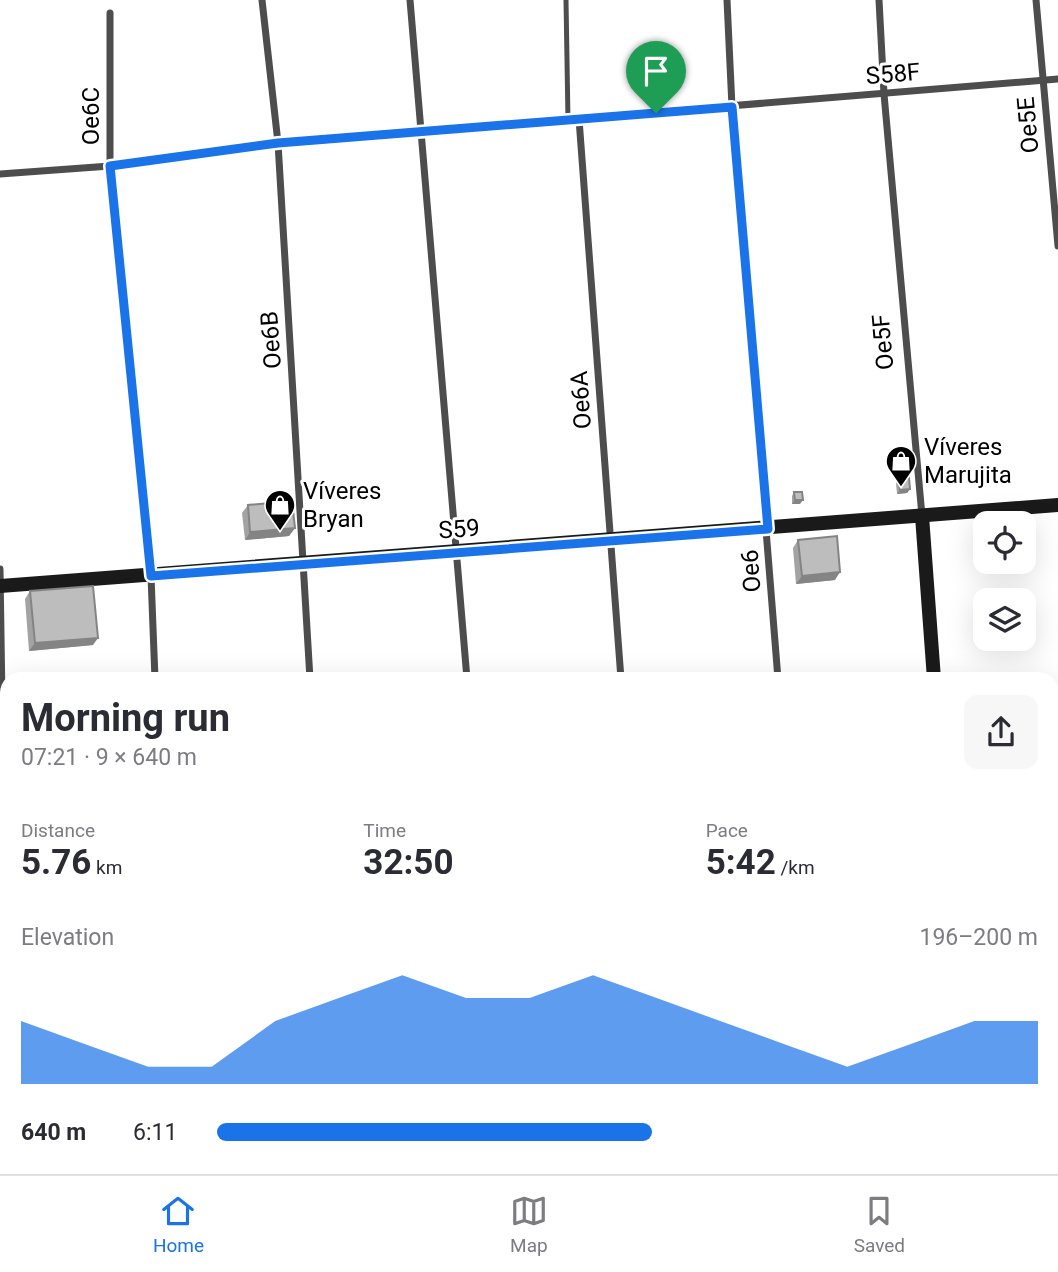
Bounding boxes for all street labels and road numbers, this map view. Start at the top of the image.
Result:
street label: S58F [865,58,921,90]
street label: Oe6C [77,87,105,145]
street label: Oe5E [1012,96,1044,154]
street label: Oe6B [255,310,287,370]
street label: Oe5F [867,313,899,371]
street label: Oe6A [565,370,597,430]
street label: S59 [437,514,481,544]
street label: Oe6 [736,549,766,593]

